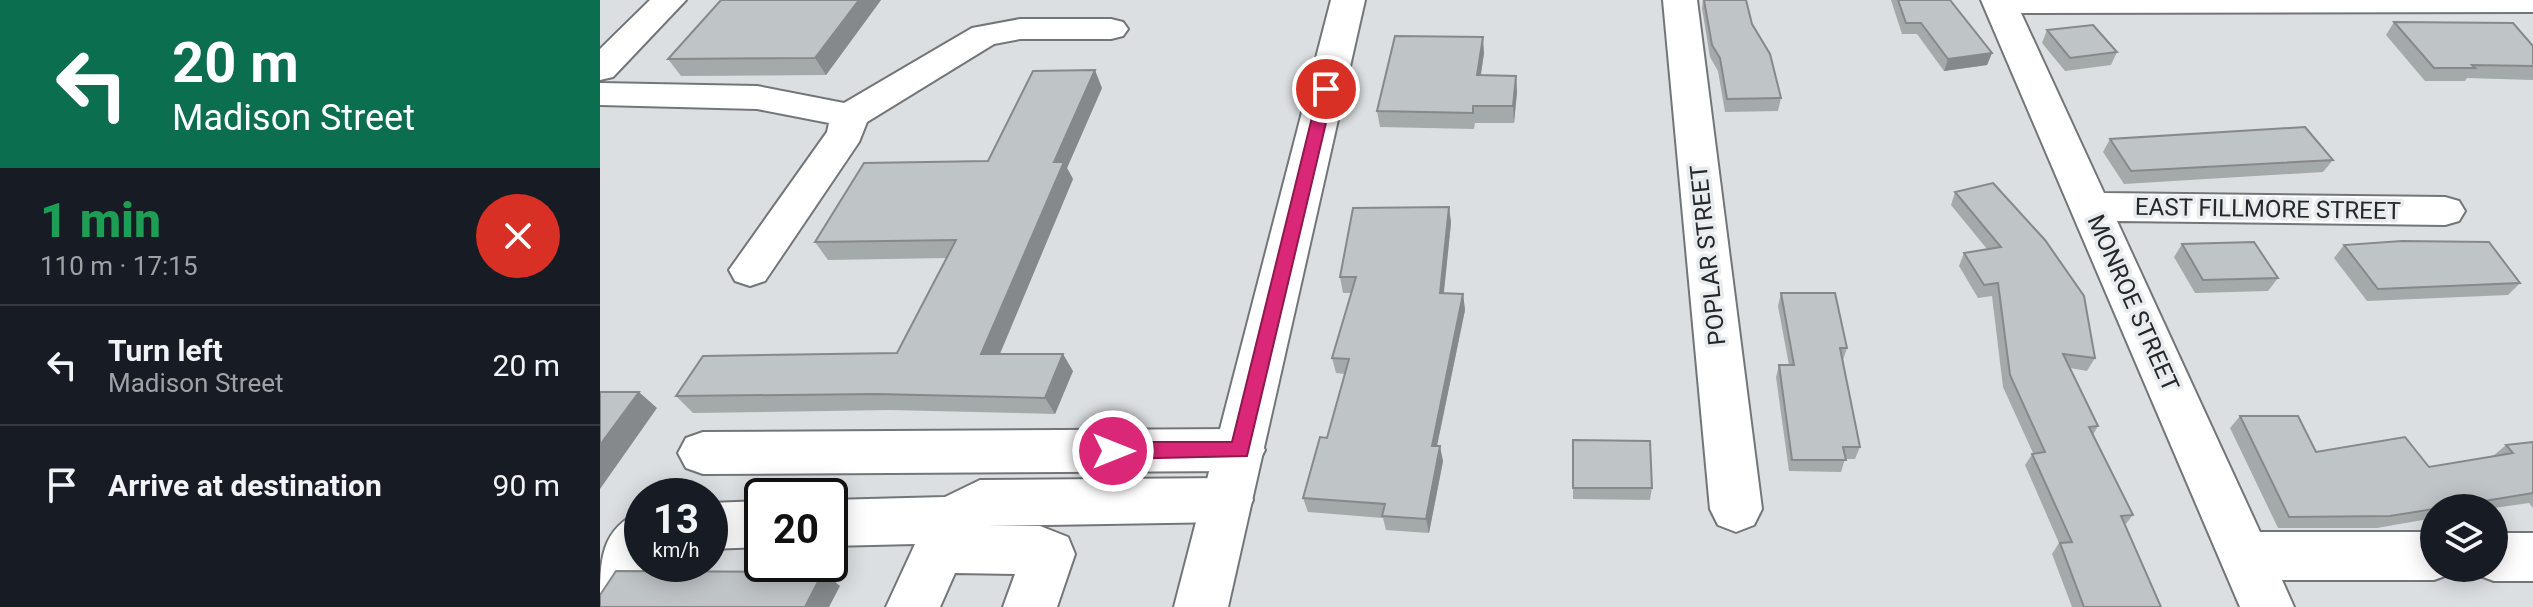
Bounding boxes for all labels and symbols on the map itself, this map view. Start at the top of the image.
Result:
pin [1292,55,1360,123]
street label: POPLAR STREET [1685,163,1731,347]
street label: EAST FILLMORE STREET [2135,193,2401,225]
street label: MONROE STREET [2081,210,2185,396]
position arrow [1071,409,1155,493]
speed limit sign: 20 [744,478,848,582]

